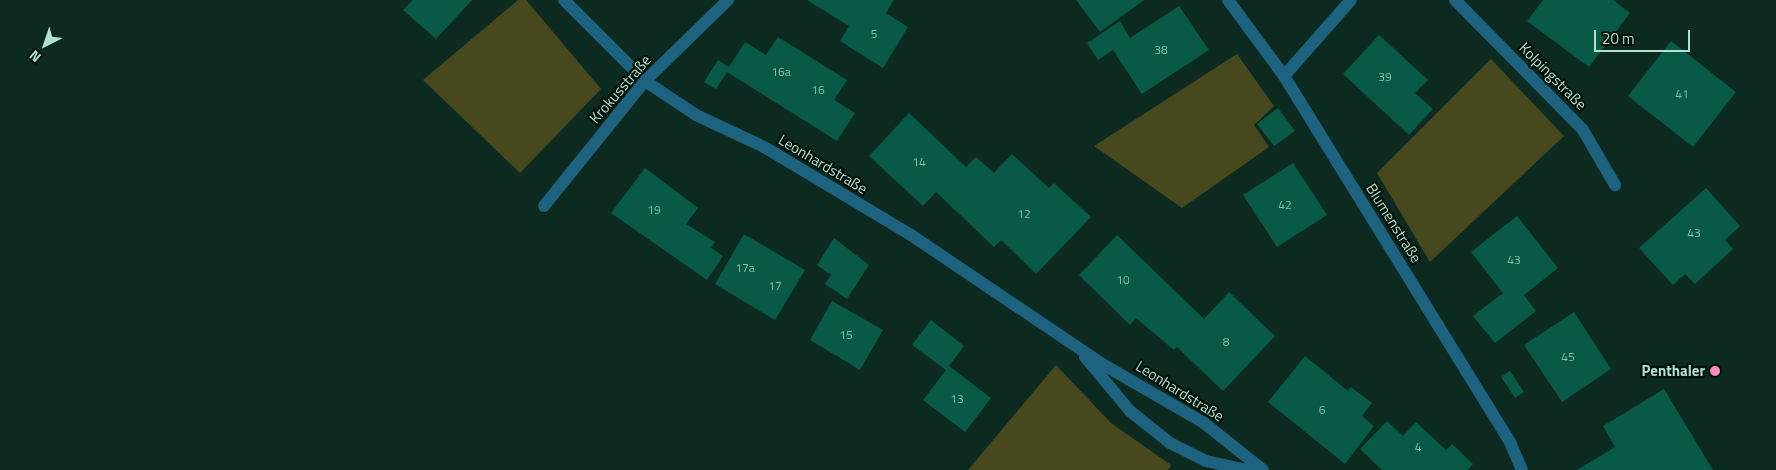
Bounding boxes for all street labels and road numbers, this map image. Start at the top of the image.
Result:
street label: Kolpingstraße [1516,39,1590,113]
street label: Krokusstraße [585,51,655,127]
street label: Leonhardstraße [775,130,871,198]
street label: Blumenstraße [1363,180,1425,266]
street label: Leonhardstraße [1133,357,1227,425]

